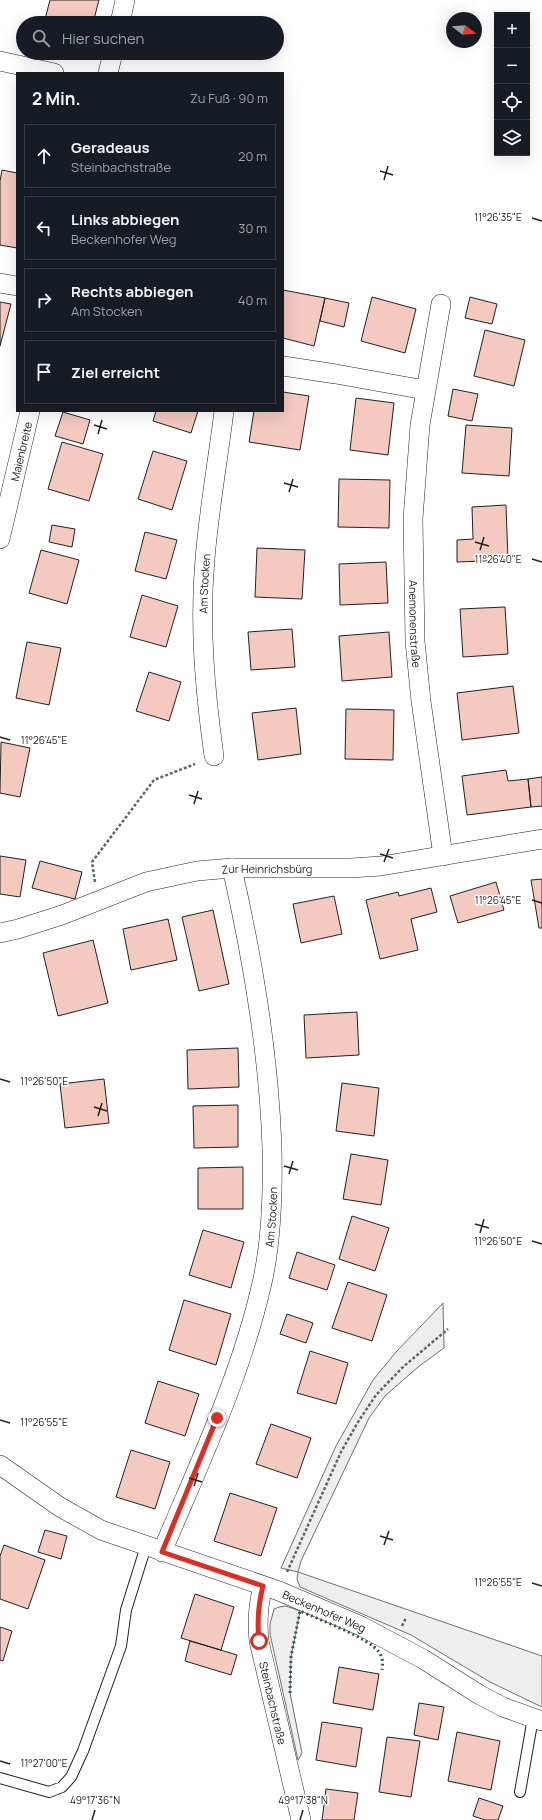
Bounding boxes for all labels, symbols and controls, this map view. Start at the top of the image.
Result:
north arrow [446,12,482,48]
map controls [494,12,530,156]
button: + [494,12,530,48]
search box [16,16,284,60]
icon: search [30,27,52,49]
text: Hier suchen [62,28,144,49]
button: − [494,48,530,84]
button: locate [494,84,530,120]
text: 2 Min. [32,87,81,110]
text: Zu Fuß · 90 m [190,89,268,107]
button: layers [494,120,530,156]
text: Geradeaus [71,137,150,158]
icon: ahead [33,145,55,167]
text: 20 m [238,147,267,165]
text: Steinbachstraße [71,158,171,176]
text: Links abbiegen [71,209,179,230]
text: 11°26'35"E [474,210,522,224]
icon: left [33,217,55,239]
text: 30 m [238,219,267,237]
text: Beckenhofer Weg [71,230,177,248]
text: Rechts abbiegen [71,281,193,302]
icon: right [33,289,55,311]
text: 40 m [238,291,267,309]
text: Am Stocken [71,302,142,320]
icon: arrive [33,361,55,383]
text: Ziel erreicht [71,362,160,383]
street label: Maienbreite [6,420,35,483]
text: 11°26'40"E [475,552,522,566]
street label: Am Stocken [195,553,213,614]
street label: Anemonenstraße [407,580,425,669]
text: 11°26'45"E [21,733,68,747]
street label: Zur Heinrichsbürg [221,860,312,876]
text: 11°26'45"E [475,893,522,907]
text: 11°26'50"E [20,1074,68,1088]
street label: Am Stocken [261,1187,280,1248]
text: 11°26'50"E [474,1234,522,1248]
route end [208,1409,226,1427]
text: 11°26'55"E [20,1415,68,1429]
text: 11°26'55"E [474,1575,522,1589]
street label: Beckenhofer Weg [281,1586,369,1635]
route start [250,1632,268,1650]
street label: Steinbachstraße [257,1660,291,1746]
text: 11°27'00"E [21,1756,68,1770]
text: 49°17'36"N [70,1793,120,1807]
text: 49°17'38"N [278,1793,328,1807]

